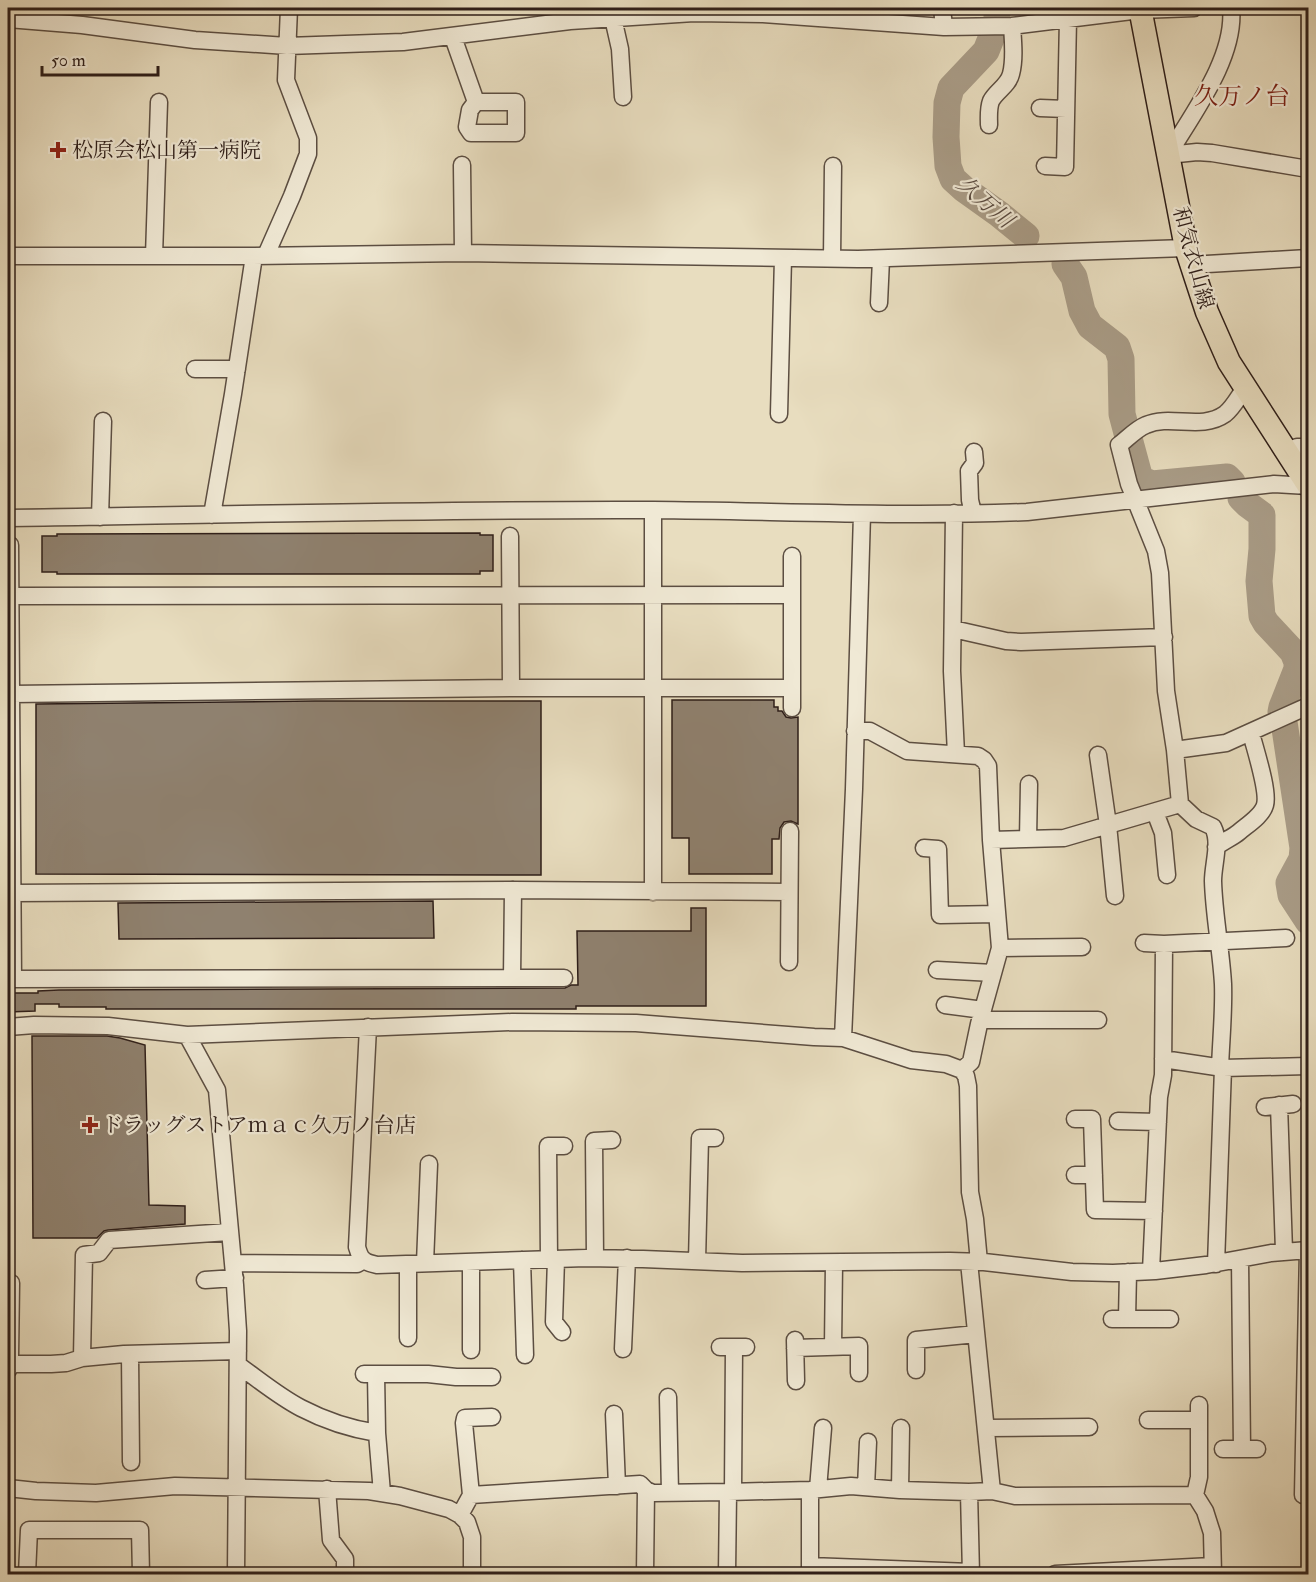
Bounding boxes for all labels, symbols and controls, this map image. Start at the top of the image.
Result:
scale bar [42,39,158,77]
text: 50 m [51,49,86,72]
district label: 久万ノ台 [1194,81,1290,112]
place label: 松原会松山第一病院 [72,137,261,164]
marker: 松原会松山第一病院 [49,141,67,159]
water label: 久万川 [951,170,1021,236]
street label: 和気衣山線 [1166,204,1220,312]
place label: ドラッグストアｍａｃ久万ノ台店 [102,1112,416,1139]
marker: ドラッグストアｍａｃ久万ノ台店 [83,1118,97,1132]

